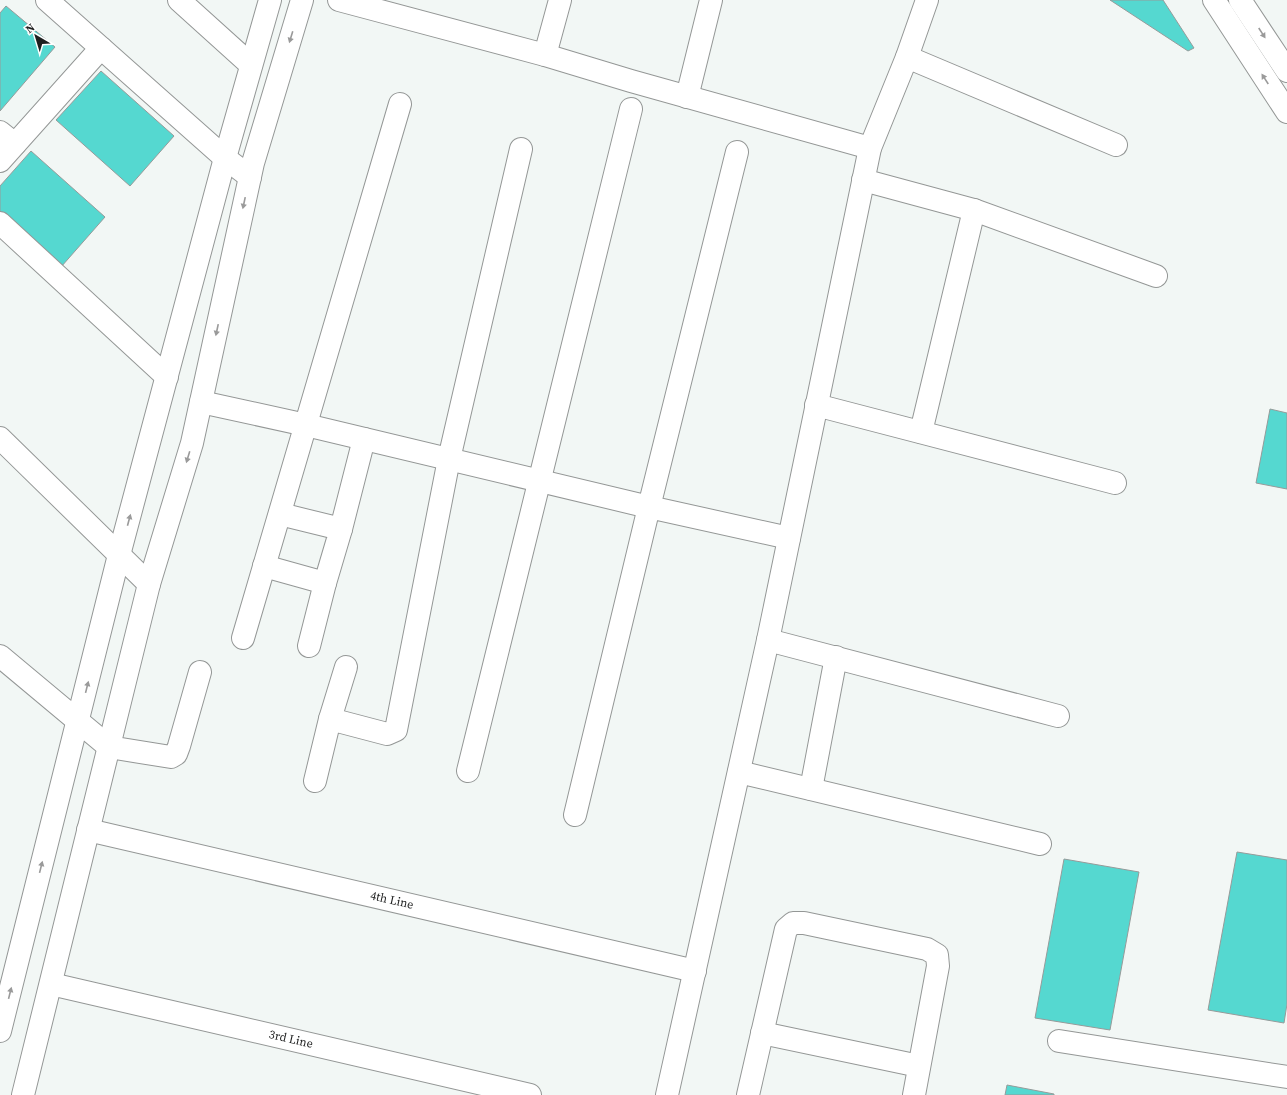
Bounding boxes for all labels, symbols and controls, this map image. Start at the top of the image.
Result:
north arrow [16,16,56,56]
text: N [22,20,38,37]
one-way arrow [1258,27,1266,38]
one-way arrow [288,32,294,44]
one-way arrow [1262,73,1269,85]
one-way arrow [241,197,247,209]
one-way arrow [213,324,219,336]
one-way arrow [185,451,191,463]
one-way arrow [126,514,132,526]
one-way arrow [84,680,90,693]
one-way arrow [39,861,45,873]
street label: 4th Line [369,887,415,913]
one-way arrow [7,987,13,999]
street label: 3rd Line [267,1026,315,1052]

